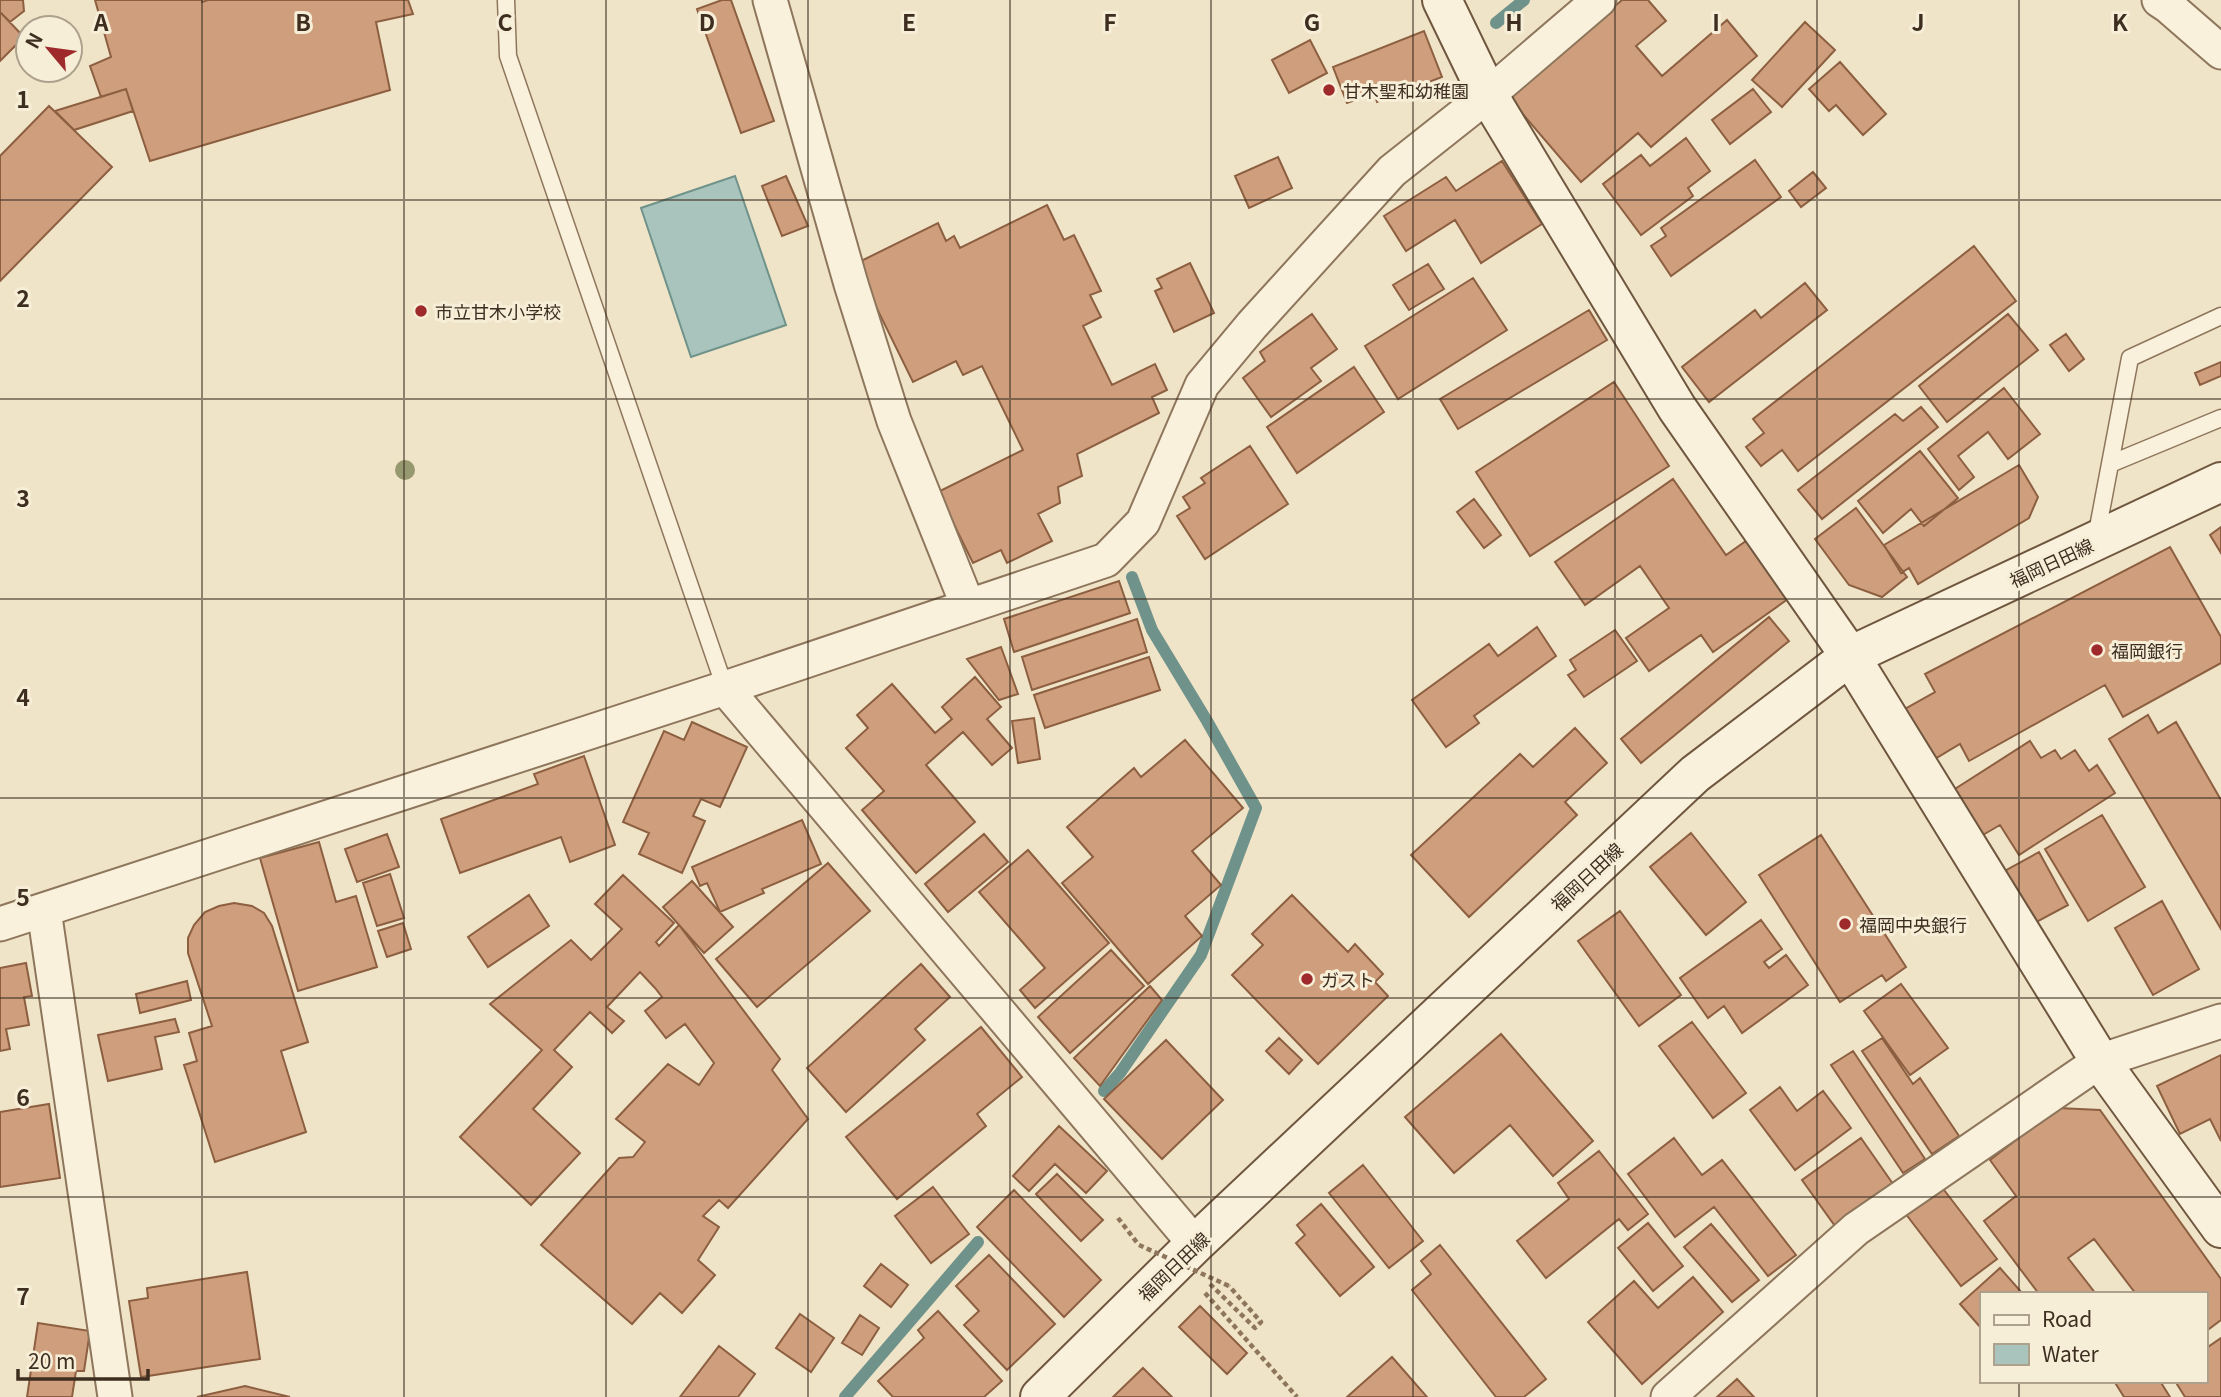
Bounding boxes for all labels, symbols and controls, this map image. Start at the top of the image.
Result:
text: A [93,4,109,38]
text: B [295,4,311,38]
text: C [497,4,513,38]
text: D [699,4,715,38]
text: E [902,4,916,38]
text: F [1103,4,1117,38]
text: G [1304,4,1320,38]
text: H [1505,4,1523,38]
text: I [1712,4,1720,38]
text: J [1911,4,1925,38]
text: K [2112,4,2128,38]
north arrow [14,14,84,84]
text: N [18,27,48,53]
place label: 甘木聖和幼稚園 [1343,77,1469,103]
text: 1 [16,81,30,115]
marker: 甘木聖和幼稚園 [1321,82,1337,98]
text: 2 [16,280,30,314]
place label: 市立甘木小学校 [435,298,561,324]
marker: 市立甘木小学校 [413,303,429,319]
text: 3 [16,480,30,514]
street label: 福岡日田線 [2005,531,2097,593]
place label: 福岡銀行 [2111,637,2183,663]
marker: 福岡銀行 [2089,642,2105,658]
text: 4 [16,679,30,713]
street label: 福岡日田線 [1544,836,1628,916]
text: 5 [16,879,30,913]
place label: 福岡中央銀行 [1859,911,1967,937]
marker: 福岡中央銀行 [1837,916,1853,932]
place label: ガスト [1321,966,1375,992]
marker: ガスト [1299,971,1315,987]
text: 6 [16,1079,30,1113]
street label: 福岡日田線 [1132,1225,1214,1307]
text: 7 [16,1278,30,1312]
legend [1980,1292,2207,1383]
text: Road [2042,1303,2092,1333]
scale bar [18,1338,147,1382]
text: Water [2042,1338,2100,1368]
text: 20 m [28,1345,75,1375]

